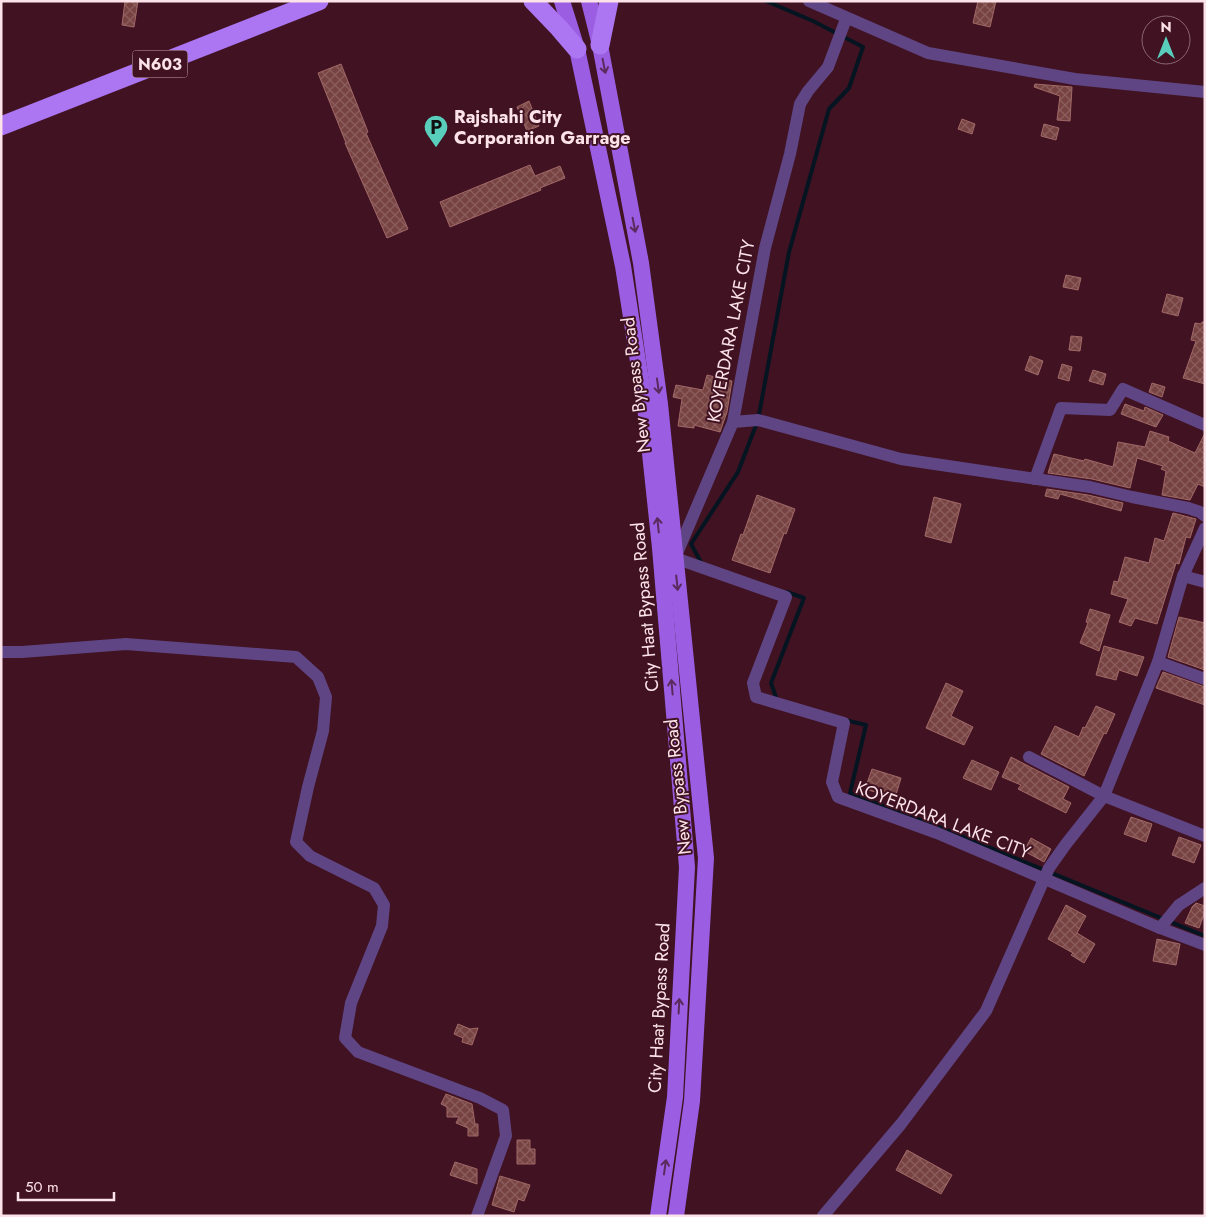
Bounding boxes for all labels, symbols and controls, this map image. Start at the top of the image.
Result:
north arrow [1141,15,1191,65]
text: N [1160,17,1172,37]
road number: N603 [132,51,188,78]
one-way arrow [600,57,610,73]
place label: Rajshahi City Corporation Garrage [454,104,631,151]
parking icon: Rajshahi City Corporation Garrage [423,114,449,148]
one-way arrow [630,217,640,233]
street label: KOYERDARA LAKE CITY [701,236,762,425]
street label: New Bypass Road [615,316,657,454]
one-way arrow [653,378,663,394]
one-way arrow [653,517,663,533]
street label: City Haat Bypass Road [625,521,665,693]
one-way arrow [672,574,682,590]
one-way arrow [667,679,676,695]
street label: New Bypass Road [658,718,698,856]
street label: KOYERDARA LAKE CITY [852,775,1035,866]
street label: City Haat Bypass Road [642,922,676,1094]
one-way arrow [675,998,684,1014]
one-way arrow [660,1160,670,1176]
scale bar [18,1170,114,1202]
text: 50 m [25,1176,59,1198]

